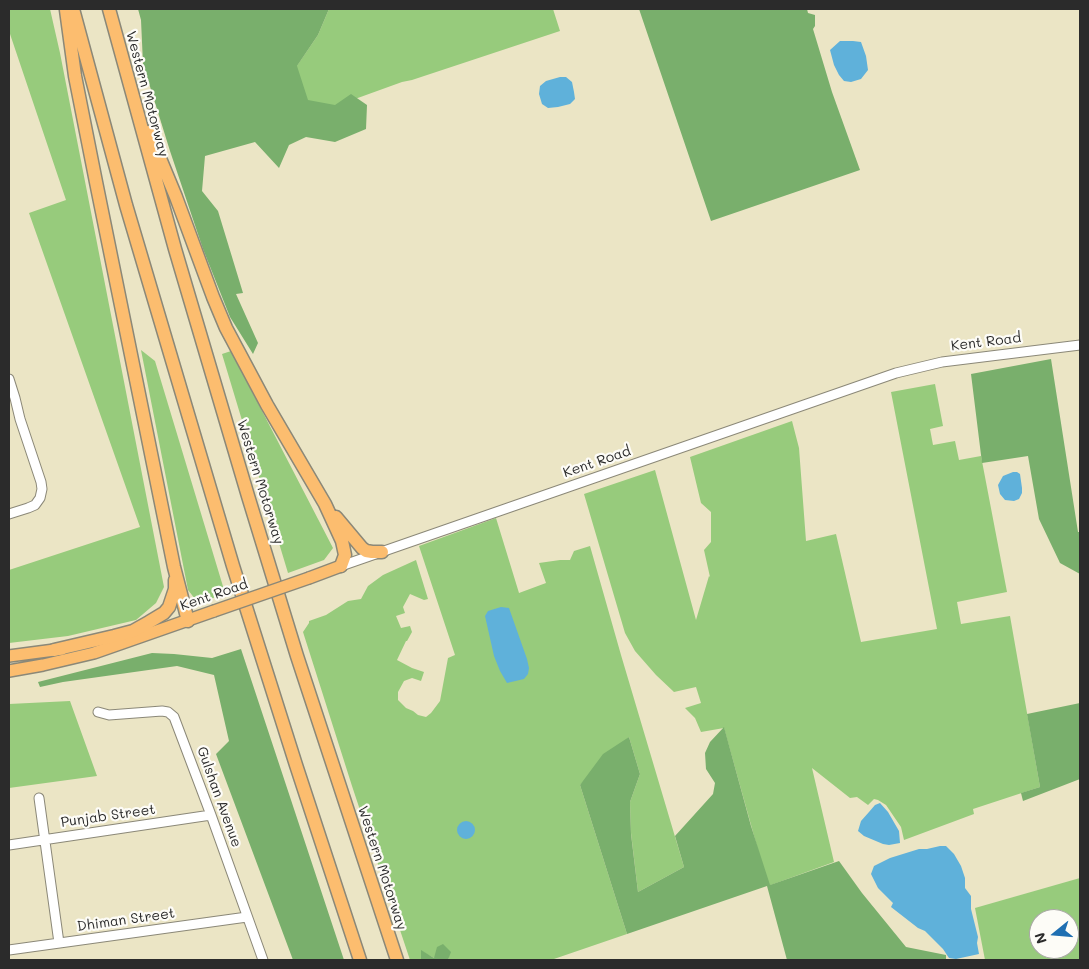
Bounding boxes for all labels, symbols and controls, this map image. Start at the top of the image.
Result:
street label: Western Motorway [122,29,172,159]
street label: Kent Road [950,329,1022,355]
street label: Western Motorway [233,418,287,546]
street label: Kent Road [561,443,633,481]
street label: Kent Road [178,576,250,614]
street label: Gulshan Avenue [193,744,245,850]
street label: Punjab Street [60,801,156,831]
street label: Western Motorway [354,804,410,932]
street label: Dhiman Street [76,905,176,935]
north arrow [1029,909,1079,959]
text: N [1029,930,1051,946]

